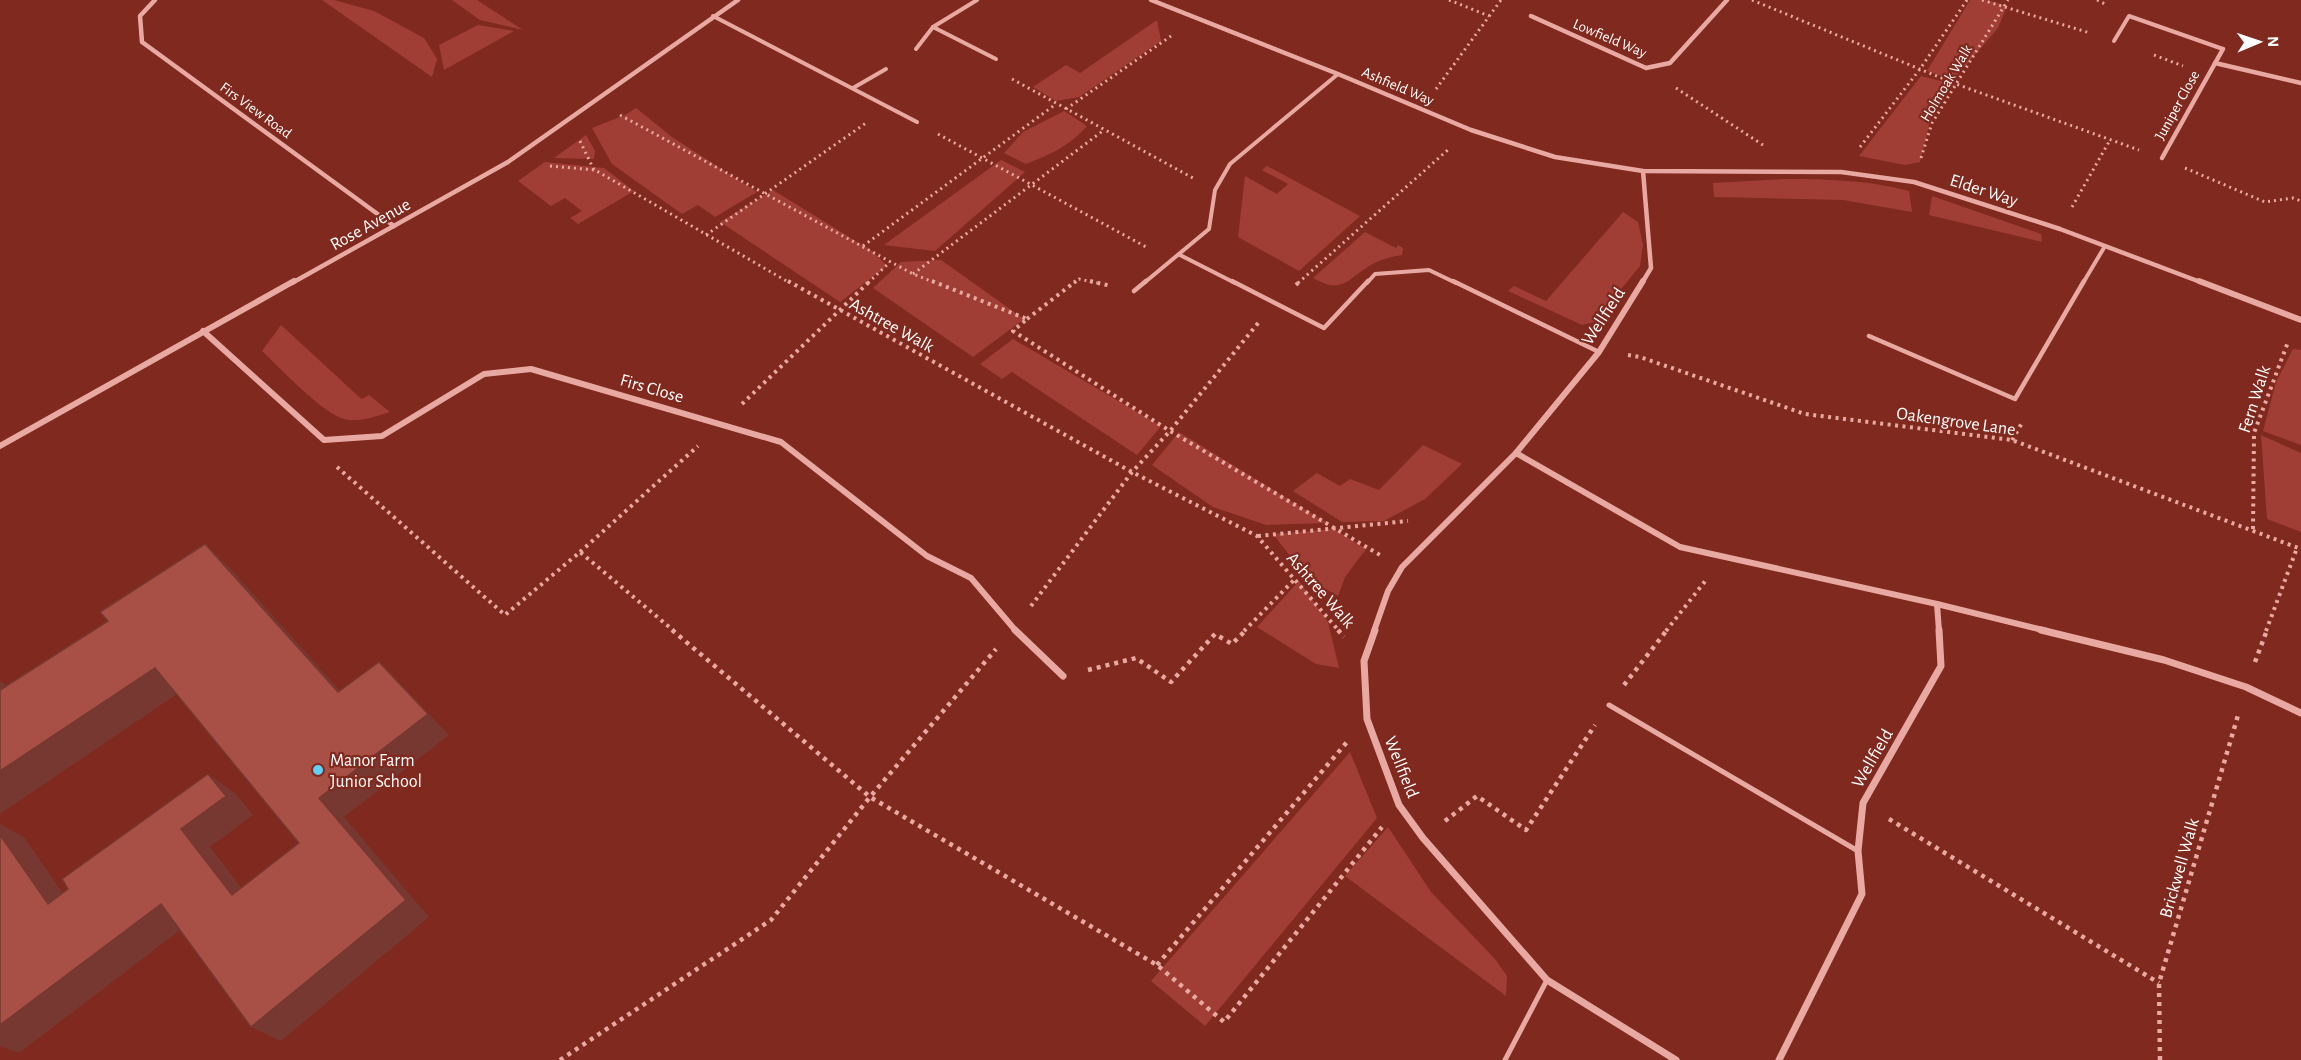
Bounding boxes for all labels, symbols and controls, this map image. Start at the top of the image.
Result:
north arrow [2229,12,2289,72]
street label: Lowfield Way [1571,16,1649,61]
text: N [2265,36,2281,47]
street label: Holmoak Walk [1918,42,1975,124]
street label: Ashfield Way [1360,65,1437,109]
street label: Juniper Close [2152,68,2203,142]
street label: Firs View Road [217,80,294,141]
street label: Elder Way [1947,172,2020,210]
street label: Rose Avenue [327,196,414,254]
street label: Wellfield [1579,285,1629,349]
street label: Ashtree Walk [846,295,937,357]
street label: Fern Walk [2236,363,2275,435]
street label: Firs Close [618,371,686,407]
street label: Oakengrove Lane [1895,405,2017,439]
street label: Ashtree Walk [1283,549,1358,632]
street label: Wellfield [1849,726,1897,791]
street label: Wellfield [1381,734,1422,801]
place label: Manor Farm Junior School [330,752,422,791]
marker: Manor Farm Junior School [311,763,325,777]
street label: Brickwell Walk [2157,816,2203,920]

